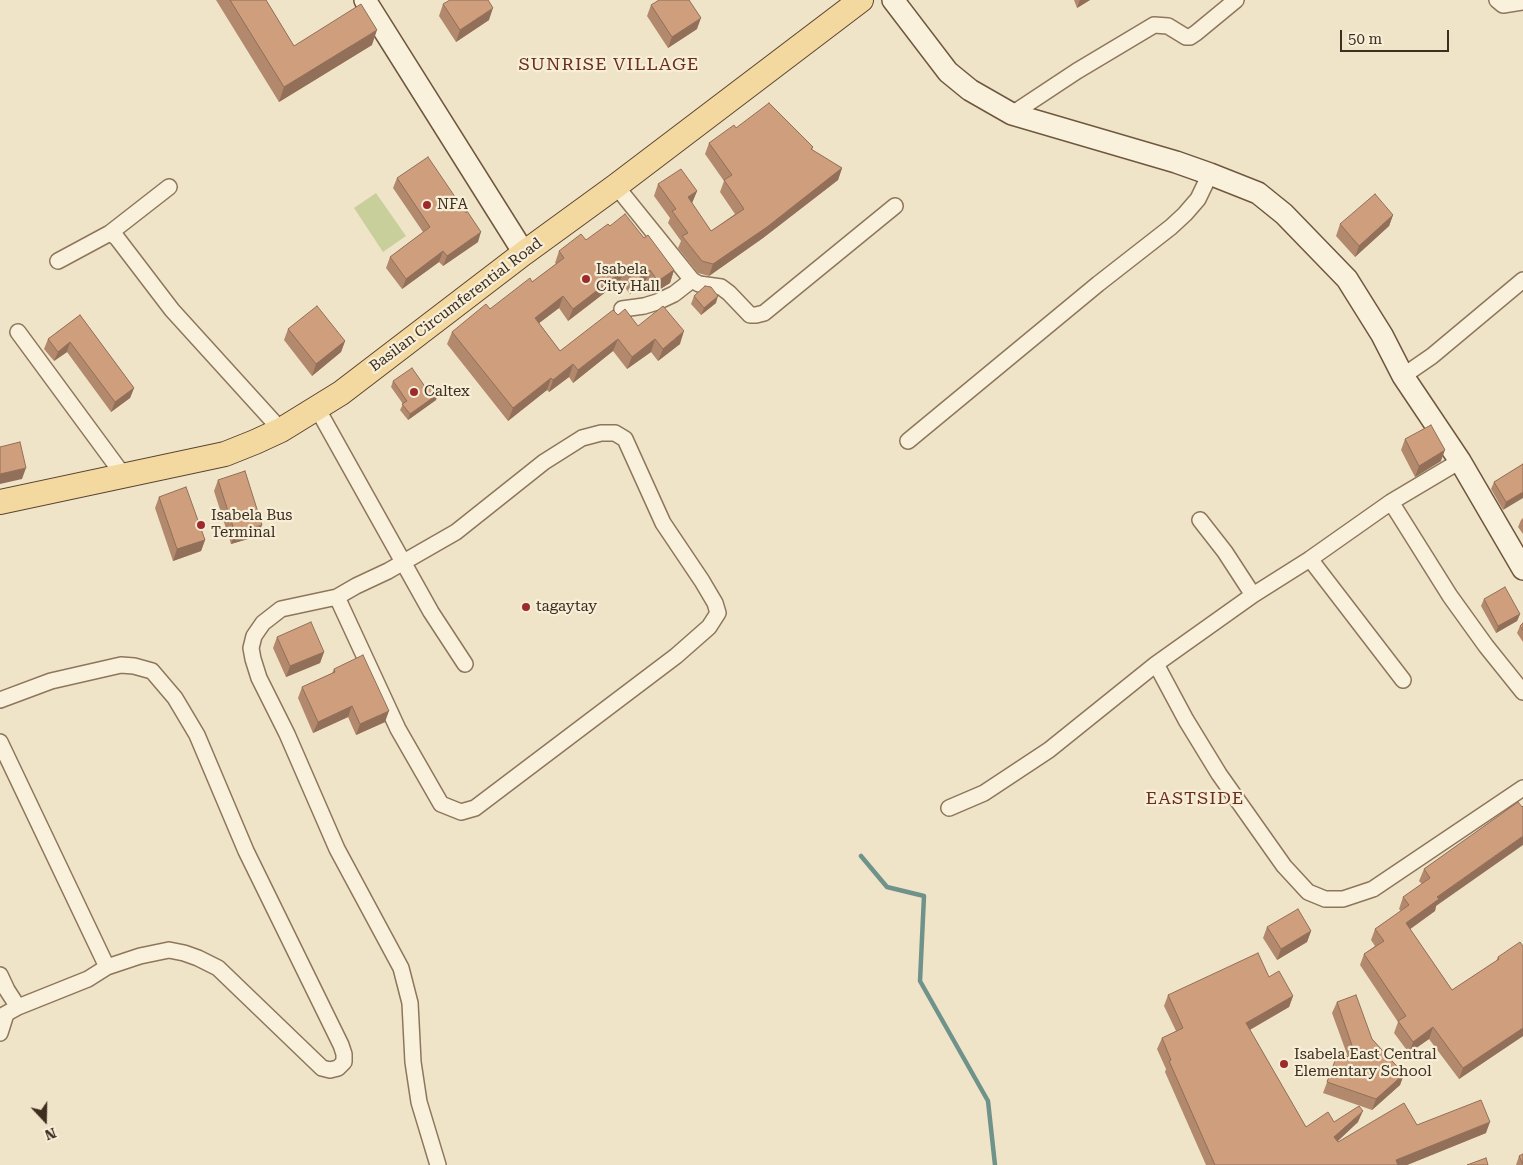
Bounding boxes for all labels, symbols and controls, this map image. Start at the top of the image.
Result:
scale bar [1343,20,1452,52]
text: 50 m [1348,30,1382,48]
district label: SUNRISE VILLAGE [517,54,701,76]
place label: NFA [437,196,468,214]
marker: NFA [421,199,433,211]
street label: Basilan Circumferential Road [366,234,546,376]
place label: Isabela City Hall [596,261,660,296]
marker: Isabela City Hall [580,273,592,285]
place label: Caltex [424,383,470,401]
marker: Caltex [408,386,420,398]
place label: Isabela Bus Terminal [211,507,292,542]
marker: Isabela Bus Terminal [195,519,207,531]
place label: tagaytay [536,598,597,616]
marker: tagaytay [520,601,532,613]
district label: EASTSIDE [1145,788,1245,810]
place label: Isabela East Central Elementary School [1294,1046,1437,1081]
marker: Isabela East Central Elementary School [1278,1058,1290,1070]
north arrow [20,1095,70,1145]
text: N [42,1125,58,1143]

